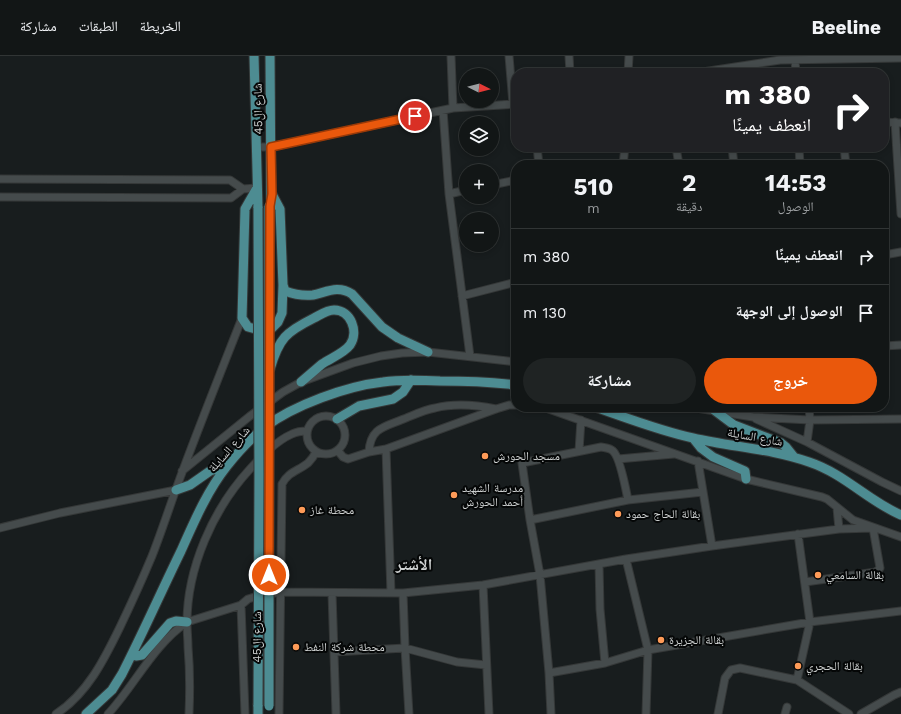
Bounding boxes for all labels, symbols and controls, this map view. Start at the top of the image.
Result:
text: Beeline [811,16,881,39]
text: مشاركة [20,18,57,34]
text: الطبقات [79,18,118,34]
text: الخريطة [140,18,181,34]
north arrow [459,68,499,108]
map controls [459,68,499,252]
text: 380 m [724,78,811,111]
street label: شارع ال45 [251,83,266,135]
icon: right [825,84,877,136]
pin [398,99,432,133]
icon: arrive [404,105,426,127]
text: انعطف يمينًا [732,114,811,135]
button: layers [459,116,499,156]
button: + [459,164,499,204]
text: 2 [682,169,696,197]
text: 14:53 [765,169,826,197]
text: 510 [574,173,613,201]
text: دقيقة [676,199,702,214]
text: الوصول [778,199,814,214]
text: m [587,201,600,216]
button: − [459,212,499,252]
text: انعطف يمينًا [775,246,843,264]
icon: right [855,246,877,268]
text: 380 m [523,248,570,266]
text: الوصول إلى الوجهة [736,302,843,320]
icon: arrive [855,302,877,324]
text: 130 m [523,304,566,322]
button: مشاركة [523,358,696,404]
button: خروج [704,358,877,404]
street label: شارع السايلة [205,423,253,475]
street label: شارع السايلة [726,425,784,450]
place label: مسجد الحورش [493,449,560,463]
marker: مسجد الحورش [480,451,490,461]
place label: مدرسة الشهيد أحمد الحورش [462,481,523,509]
marker: مدرسة الشهيد أحمد الحورش [449,490,459,500]
place label: محطة غاز [309,503,354,517]
marker: محطة غاز [297,505,307,515]
place label: بقالة الحاج حمود [626,507,700,521]
marker: بقالة الحاج حمود [613,509,623,519]
position arrow [248,554,290,596]
district label: الأشتر [395,555,432,574]
place label: بقالة السامعي [826,568,884,585]
marker: بقالة السامعي [813,570,823,580]
street label: شارع ال45 [250,611,265,663]
place label: بقالة الجزيرة [669,633,724,647]
marker: بقالة الجزيرة [656,635,666,645]
place label: محطة شركة النفط [304,640,385,654]
marker: محطة شركة النفط [291,642,301,652]
place label: بقالة الحجري [806,659,863,676]
marker: بقالة الحجري [793,661,803,671]

